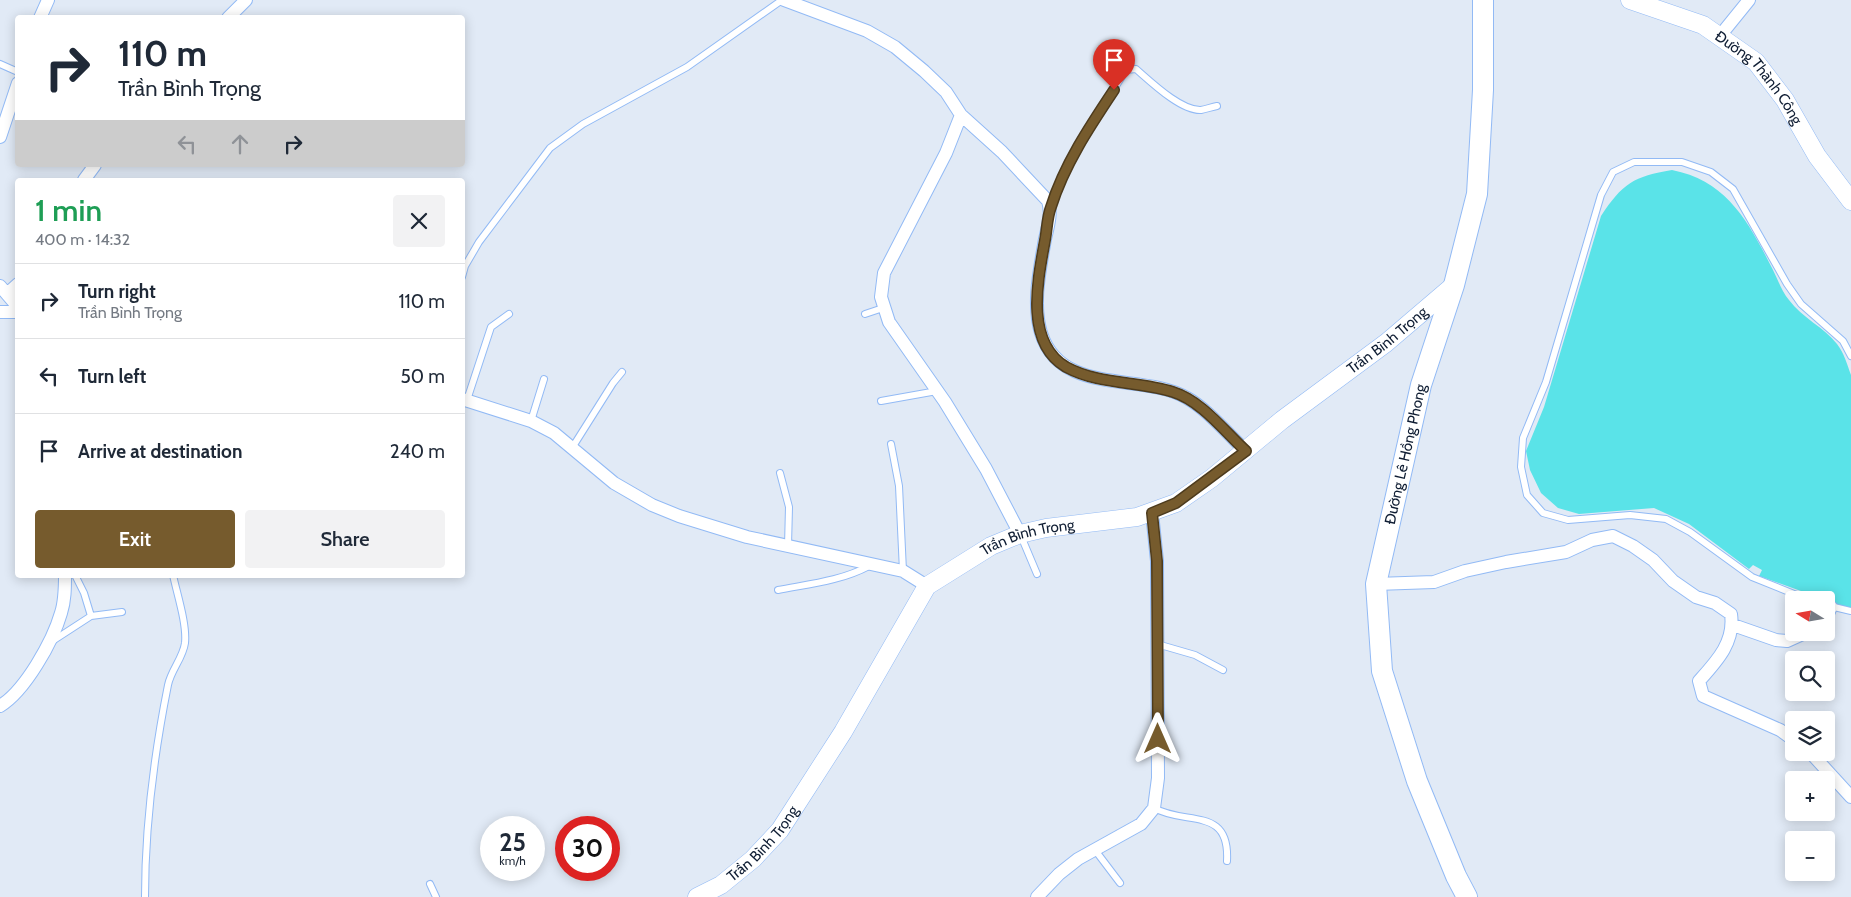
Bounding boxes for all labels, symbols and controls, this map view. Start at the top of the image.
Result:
street label: Đường Thành Công [1711,27,1806,128]
text: 110 m [118,32,207,75]
icon: right [35,35,100,100]
pin [1093,39,1135,90]
icon: arrive [1100,46,1128,74]
text: Trần Bình Trọng [118,75,261,102]
icon: left [173,130,201,158]
icon: ahead [226,130,254,158]
icon: right [279,130,307,158]
text: 1 min [35,192,102,229]
button: close [393,195,445,247]
text: 400 m · 14:32 [35,230,130,249]
text: Turn right [78,280,156,303]
icon: right [35,287,63,315]
text: 110 m [398,290,445,313]
street label: Trần Bình Trọng [1343,302,1431,378]
text: Trần Bình Trọng [78,303,182,322]
icon: left [35,362,63,390]
text: Turn left [78,365,146,388]
text: 50 m [401,365,445,388]
street label: Đường Lê Hồng Phong [1381,382,1430,526]
icon: arrive [35,437,63,465]
text: Arrive at destination [78,440,242,463]
text: 240 m [390,440,445,463]
button: Exit [35,510,235,568]
button: Share [245,510,445,568]
street label: Trần Bình Trọng [977,516,1076,559]
north arrow [1785,591,1835,641]
map controls [1785,591,1835,881]
button: search [1785,651,1835,701]
button: layers [1785,711,1835,761]
position arrow [1131,712,1183,764]
button: + [1785,771,1835,821]
street label: Trần Bình Trọng [723,802,803,885]
speed limit sign: 30 [555,816,620,881]
text: 25 [499,827,526,857]
button: − [1785,831,1835,881]
text: km/h [499,853,526,868]

